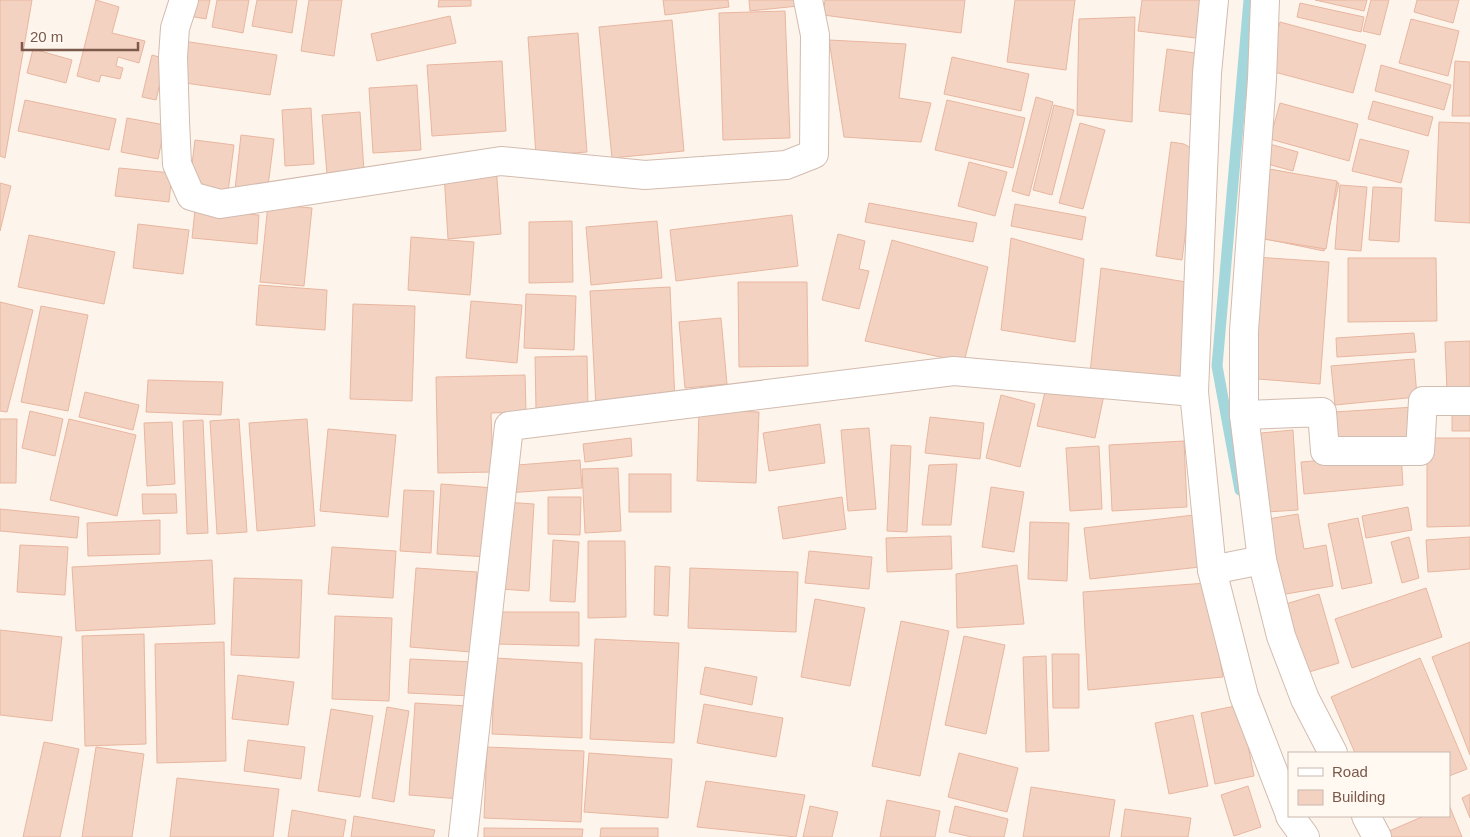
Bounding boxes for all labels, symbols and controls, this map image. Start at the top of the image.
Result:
scale bar [22,20,139,52]
text: 20 m [30,28,63,45]
legend [1288,752,1450,817]
text: Road [1332,763,1368,780]
text: Building [1332,788,1385,805]

